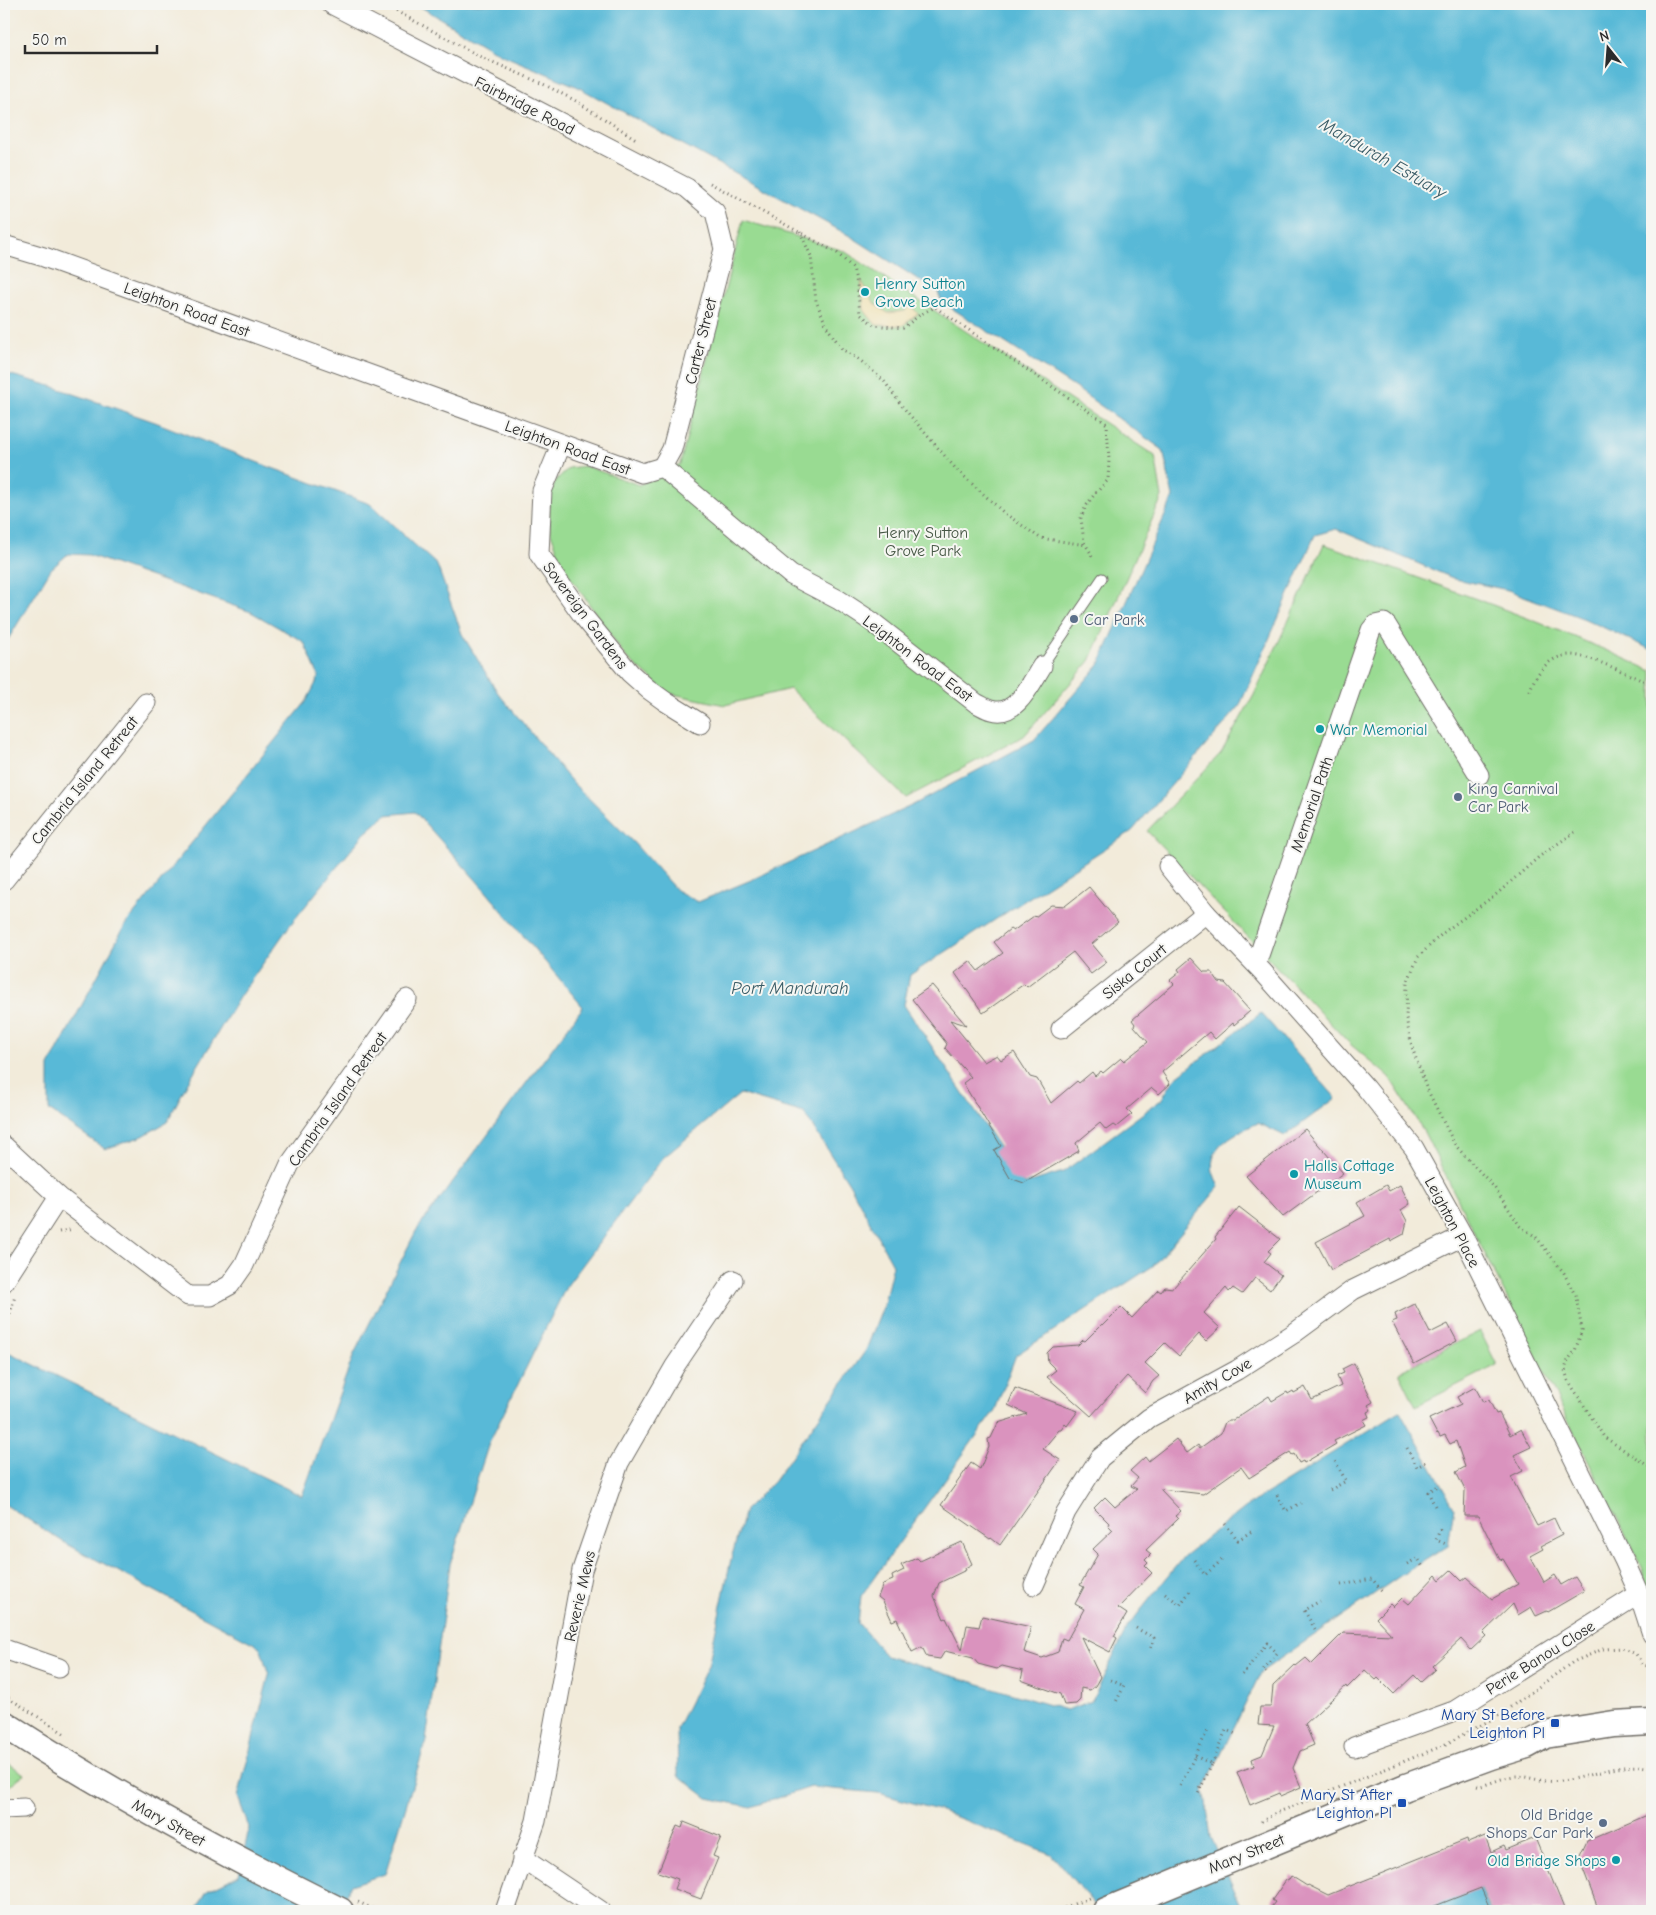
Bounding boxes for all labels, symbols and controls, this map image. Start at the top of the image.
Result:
scale bar [25,22,158,54]
north arrow [1584,22,1634,72]
text: N [1597,27,1611,46]
text: 50 m [32,31,67,49]
street label: Fairbridge Road [471,73,578,139]
water label: Mandurah Estuary [1315,113,1451,204]
place label: Henry Sutton Grove Beach [875,275,965,311]
street label: Leighton Road East [121,279,252,341]
marker: Henry Sutton Grove Beach [859,286,871,298]
street label: Carter Street [682,296,720,386]
street label: Leighton Road East [502,417,633,479]
park label: Henry Sutton Grove Park [878,524,968,560]
street label: Sovereign Gardens [539,558,632,673]
place label: Car Park [1084,611,1145,629]
street label: Leighton Road East [859,612,976,706]
marker: Car Park [1068,613,1080,625]
street label: Cambria Island Retreat [28,713,142,848]
place label: War Memorial [1330,721,1428,739]
marker: War Memorial [1314,723,1326,735]
street label: Memorial Path [1287,754,1337,854]
place label: King Carnival Car Park [1468,780,1558,816]
marker: King Carnival Car Park [1452,791,1464,803]
street label: Siska Court [1099,940,1171,1003]
water label: Port Mandurah [731,978,849,999]
street label: Cambria Island Retreat [285,1029,391,1170]
place label: Halls Cottage Museum [1304,1157,1394,1193]
marker: Halls Cottage Museum [1288,1168,1300,1180]
street label: Leighton Place [1421,1174,1483,1271]
street label: Amity Cove [1180,1354,1255,1408]
street label: Reverie Mews [561,1549,599,1643]
street label: Perie Banou Close [1483,1617,1598,1699]
place label: Mary St Before Leighton Pl [1441,1706,1545,1742]
marker: Mary St Before Leighton Pl [1549,1717,1561,1729]
place label: Mary St After Leighton Pl [1300,1786,1393,1822]
street label: Mary Street [129,1795,208,1850]
marker: Mary St After Leighton Pl [1396,1797,1408,1809]
place label: Old Bridge Shops Car Park [1486,1806,1593,1842]
marker: Old Bridge Shops Car Park [1597,1817,1609,1829]
street label: Mary Street [1206,1830,1287,1877]
place label: Old Bridge Shops [1487,1852,1606,1870]
marker: Old Bridge Shops [1610,1854,1622,1866]

